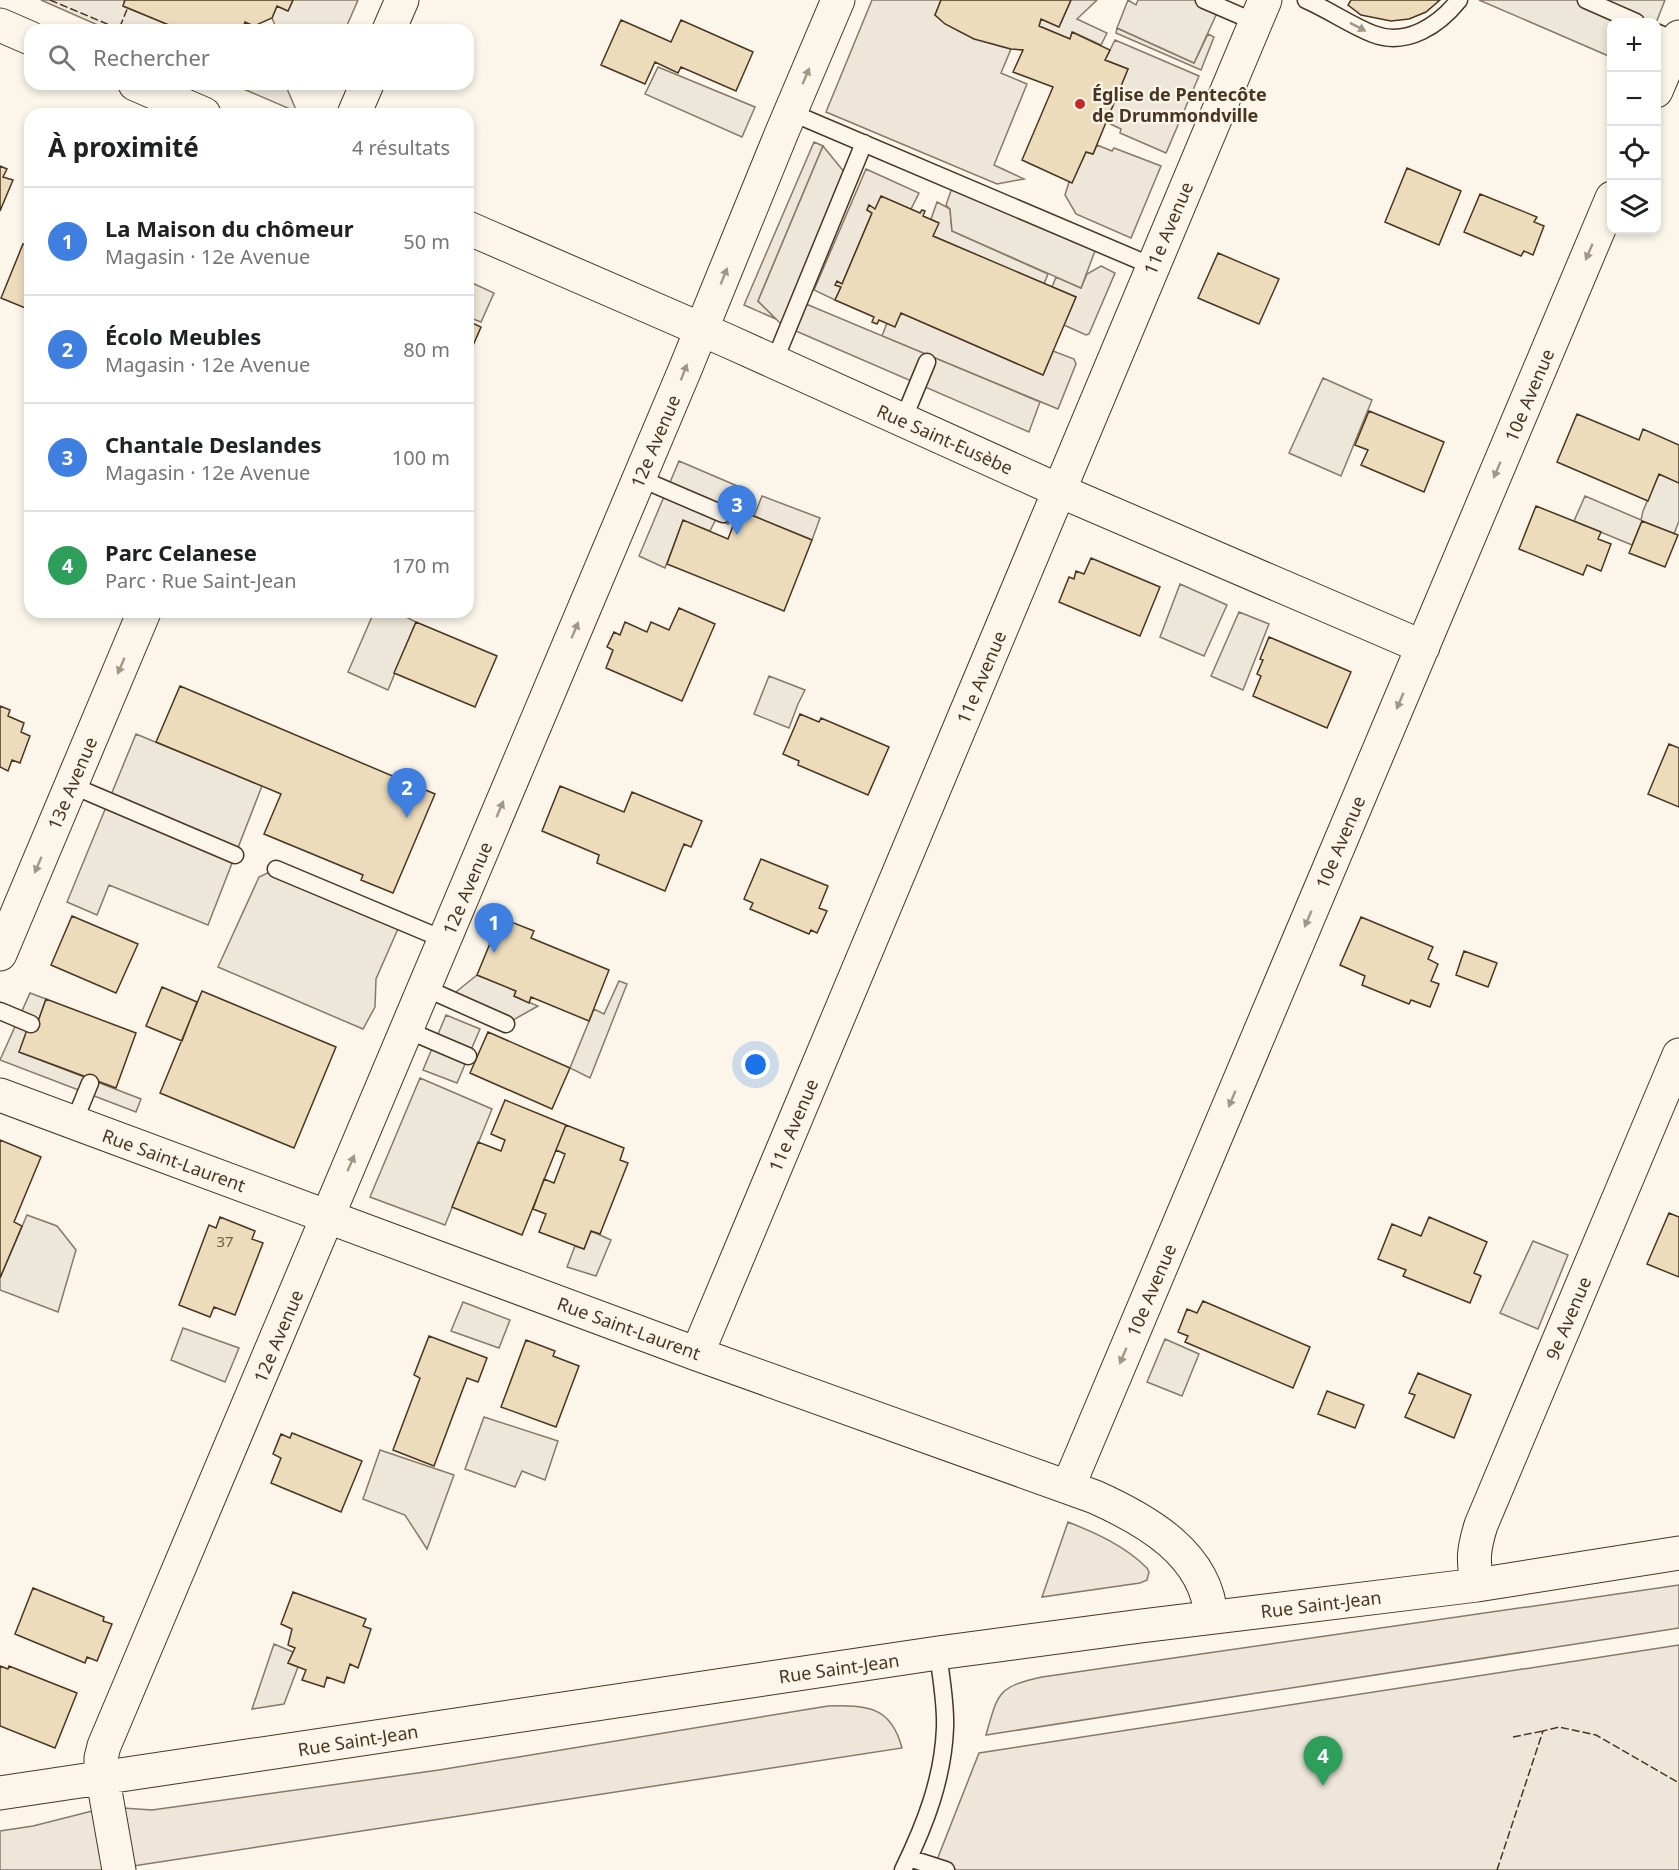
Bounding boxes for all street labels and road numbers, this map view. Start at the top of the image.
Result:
street label: 11e Avenue [1138,178,1198,278]
street label: 10e Avenue [1499,345,1559,445]
street label: 12e Avenue [625,391,685,491]
street label: Rue Saint-Eusèbe [873,398,1017,480]
street label: 11e Avenue [951,627,1011,727]
street label: 13e Avenue [42,733,102,833]
street label: 10e Avenue [1310,792,1370,892]
street label: 12e Avenue [438,838,496,938]
street label: 11e Avenue [763,1075,823,1175]
street label: Rue Saint-Laurent [99,1123,249,1197]
street label: 10e Avenue [1121,1240,1181,1340]
street label: 9e Avenue [1540,1273,1596,1363]
street label: 12e Avenue [248,1286,308,1386]
street label: Rue Saint-Laurent [554,1291,704,1365]
street label: Rue Saint-Jean [1259,1585,1383,1623]
street label: Rue Saint-Jean [777,1648,901,1688]
street label: Rue Saint-Jean [296,1719,420,1761]

